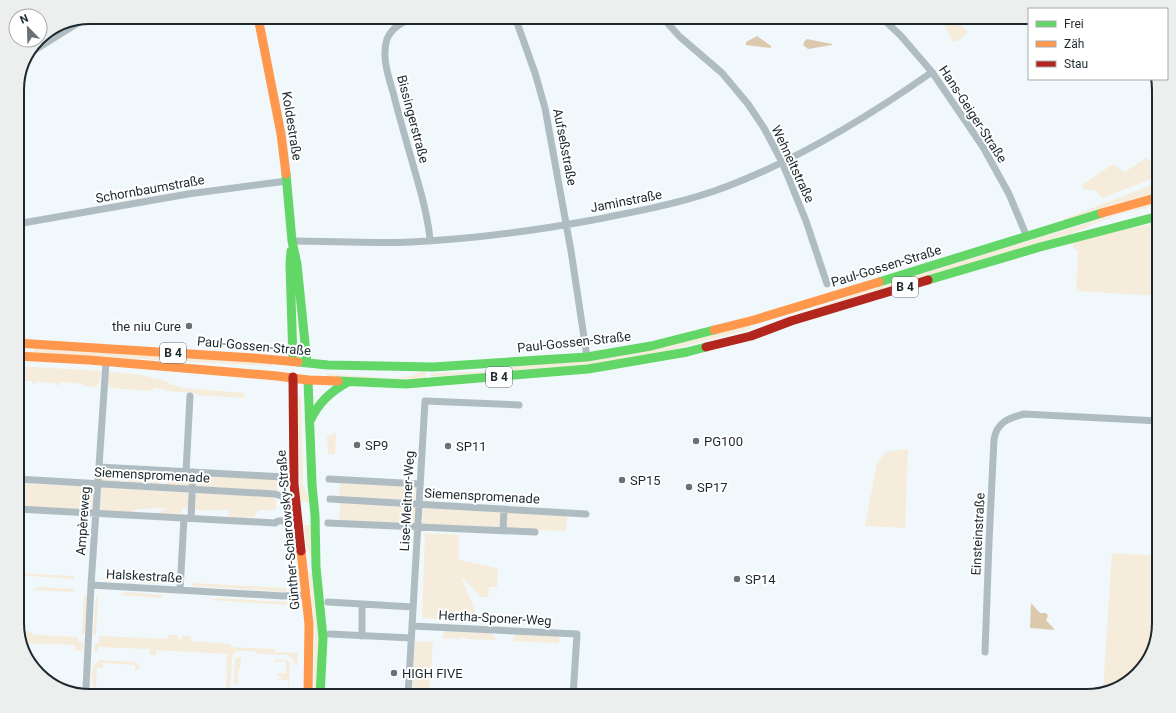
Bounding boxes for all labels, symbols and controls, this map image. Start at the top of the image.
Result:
north arrow [8,8,48,48]
legend [1028,8,1168,80]
text: N [18,12,31,27]
text: Frei [1064,17,1084,31]
text: Zäh [1064,37,1084,51]
text: Stau [1064,57,1088,71]
street label: Hans-Geiger-Straße [936,63,1010,165]
street label: Bissingerstraße [394,73,432,165]
street label: Koldestraße [279,90,305,162]
street label: Aufseßstraße [550,107,580,187]
street label: Wehneltstraße [769,123,818,205]
street label: Schornbaumstraße [94,172,206,206]
street label: Jaminstraße [589,187,663,215]
street label: Paul-Gossen-Straße [829,242,943,290]
road number: B 4 [892,277,918,297]
place label: the niu Cure [112,319,181,334]
marker: the niu Cure [184,321,194,331]
street label: Paul-Gossen-Straße [516,329,632,355]
street label: Paul-Gossen-Straße [196,334,312,358]
road number: B 4 [160,343,186,363]
road number: B 4 [486,367,512,387]
place label: PG100 [704,434,743,449]
marker: PG100 [691,436,701,446]
place label: SP9 [365,438,388,453]
place label: SP11 [456,439,487,454]
marker: SP9 [352,440,362,450]
marker: SP11 [443,441,453,451]
street label: Günther-Scharowsky-Straße [274,449,302,611]
street label: Lise-Meitner-Weg [397,450,417,552]
street label: Siemenspromenade [94,464,210,486]
place label: SP15 [630,473,661,488]
marker: SP15 [617,475,627,485]
place label: SP17 [697,480,728,495]
marker: SP17 [684,482,694,492]
street label: Siemenspromenade [424,485,540,507]
street label: Ampèreweg [73,486,93,556]
street label: Einsteinstraße [968,492,988,576]
street label: Halskestraße [105,567,183,585]
place label: SP14 [745,572,776,587]
marker: SP14 [732,574,742,584]
street label: Hertha-Sponer-Weg [438,608,552,628]
place label: HIGH FIVE [402,666,463,681]
marker: HIGH FIVE [389,668,399,678]

